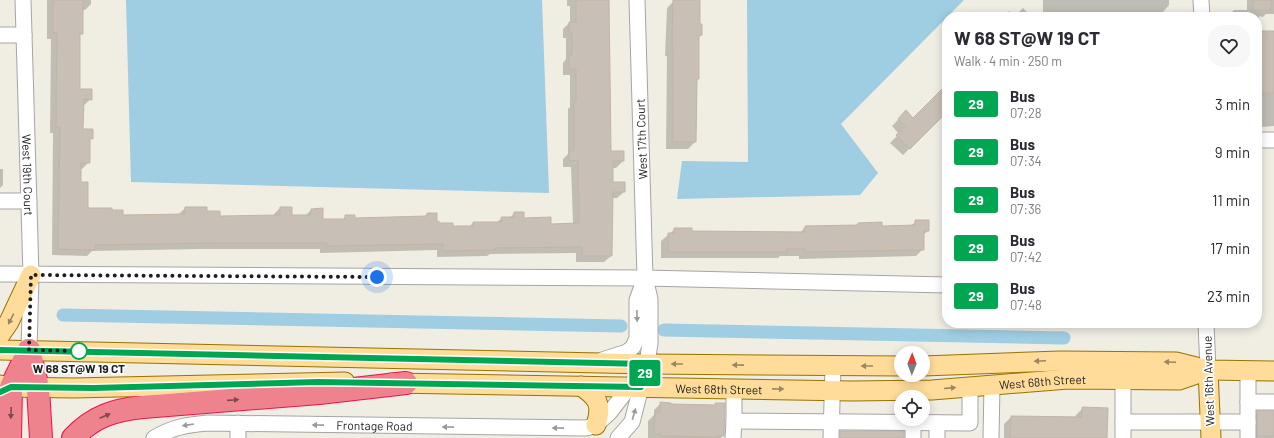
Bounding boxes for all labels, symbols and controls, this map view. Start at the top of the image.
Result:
button: heart [1208,25,1250,67]
text: W 68 ST@W 19 CT [954,26,1100,49]
text: Walk · 4 min · 250 m [954,53,1062,69]
text: Bus [1010,87,1035,105]
text: 29 [968,95,984,112]
text: 3 min [1215,95,1250,113]
street label: West 17th Court [633,98,649,180]
text: 07:28 [1010,105,1042,121]
street label: West 19th Court [20,134,36,216]
text: Bus [1010,135,1035,153]
text: 29 [968,143,984,160]
text: 9 min [1215,143,1250,161]
text: 07:34 [1010,153,1042,169]
text: Bus [1010,183,1035,201]
text: 29 [968,191,984,208]
text: 11 min [1212,191,1250,209]
text: 07:36 [1010,201,1041,217]
text: Bus [1010,231,1035,249]
text: 29 [968,239,984,256]
text: 17 min [1210,239,1250,257]
text: 07:42 [1010,249,1042,265]
your location [367,267,387,287]
text: Bus [1010,279,1035,297]
text: 29 [968,287,984,304]
text: 23 min [1207,287,1250,305]
text: 07:48 [1010,297,1042,313]
one-way arrow [634,310,640,323]
one-way arrow [8,313,14,325]
street label: West 16th Avenue [1199,336,1217,426]
marker: W 68 ST@W 19 CT [70,342,88,360]
north arrow [894,346,930,382]
map controls [894,346,930,426]
one-way arrow [1034,358,1046,365]
one-way arrow [1163,359,1176,365]
line badge: 29 [627,360,663,386]
place label: W 68 ST@W 19 CT [33,361,125,375]
one-way arrow [670,361,683,367]
one-way arrow [731,362,744,368]
one-way arrow [860,363,873,369]
text: 29 [637,364,653,381]
street label: West 68th Street [998,372,1086,392]
street label: West 68th Street [675,381,763,396]
one-way arrow [944,385,956,392]
one-way arrow [772,386,785,392]
button: locate [894,390,930,426]
one-way arrow [227,396,239,403]
one-way arrow [7,407,14,419]
one-way arrow [631,408,637,420]
one-way arrow [99,412,111,418]
street label: Frontage Road [336,418,413,433]
one-way arrow [182,422,194,428]
one-way arrow [311,422,324,428]
one-way arrow [441,424,454,430]
one-way arrow [552,425,564,432]

